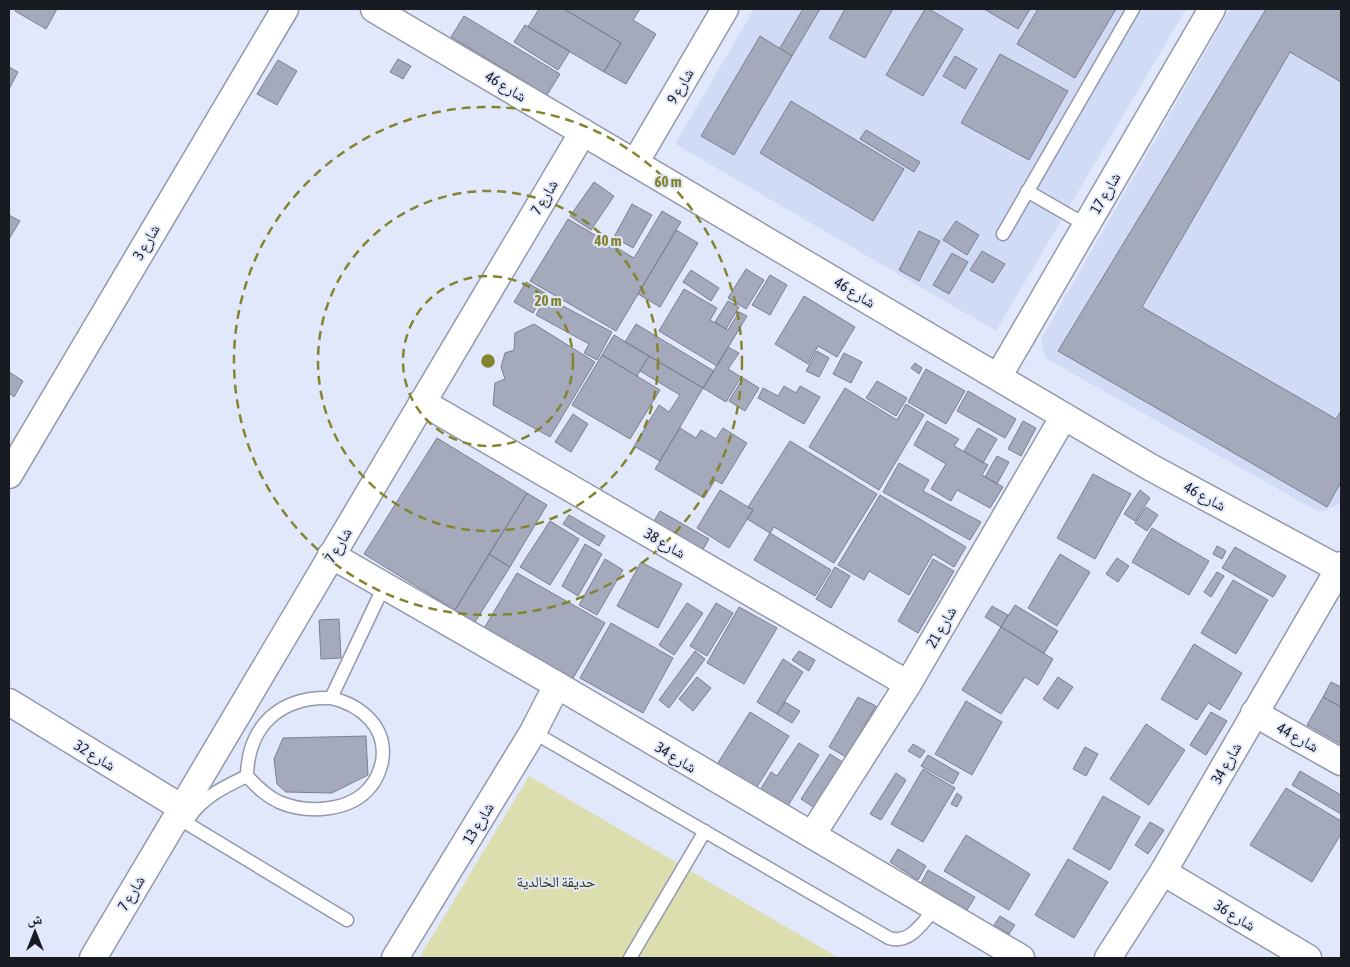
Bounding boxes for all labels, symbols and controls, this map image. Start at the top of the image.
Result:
street label: شارع 9 [663,65,699,108]
street label: شارع 46 [481,67,530,107]
street label: شارع 17 [1086,169,1125,218]
text: 60 m [655,173,682,190]
street label: شارع 7 [527,176,563,219]
street label: شارع 3 [129,221,165,264]
text: 40 m [594,232,622,249]
street label: شارع 46 [830,273,879,313]
text: 20 m [535,292,562,309]
centre of rings [479,352,497,370]
street label: شارع 46 [1180,478,1229,516]
street label: شارع 7 [321,524,357,567]
street label: شارع 38 [640,524,689,563]
street label: شارع 21 [922,603,961,652]
street label: شارع 44 [1273,719,1322,757]
street label: شارع 32 [70,736,119,776]
street label: شارع 34 [651,738,700,778]
street label: شارع 34 [1207,739,1246,788]
street label: شارع 13 [459,799,499,848]
street label: شارع 7 [114,872,150,915]
park label: حديقة الخالدية [516,873,596,890]
street label: شارع 36 [1210,896,1259,936]
north arrow [10,907,60,957]
text: ش [28,911,43,928]

